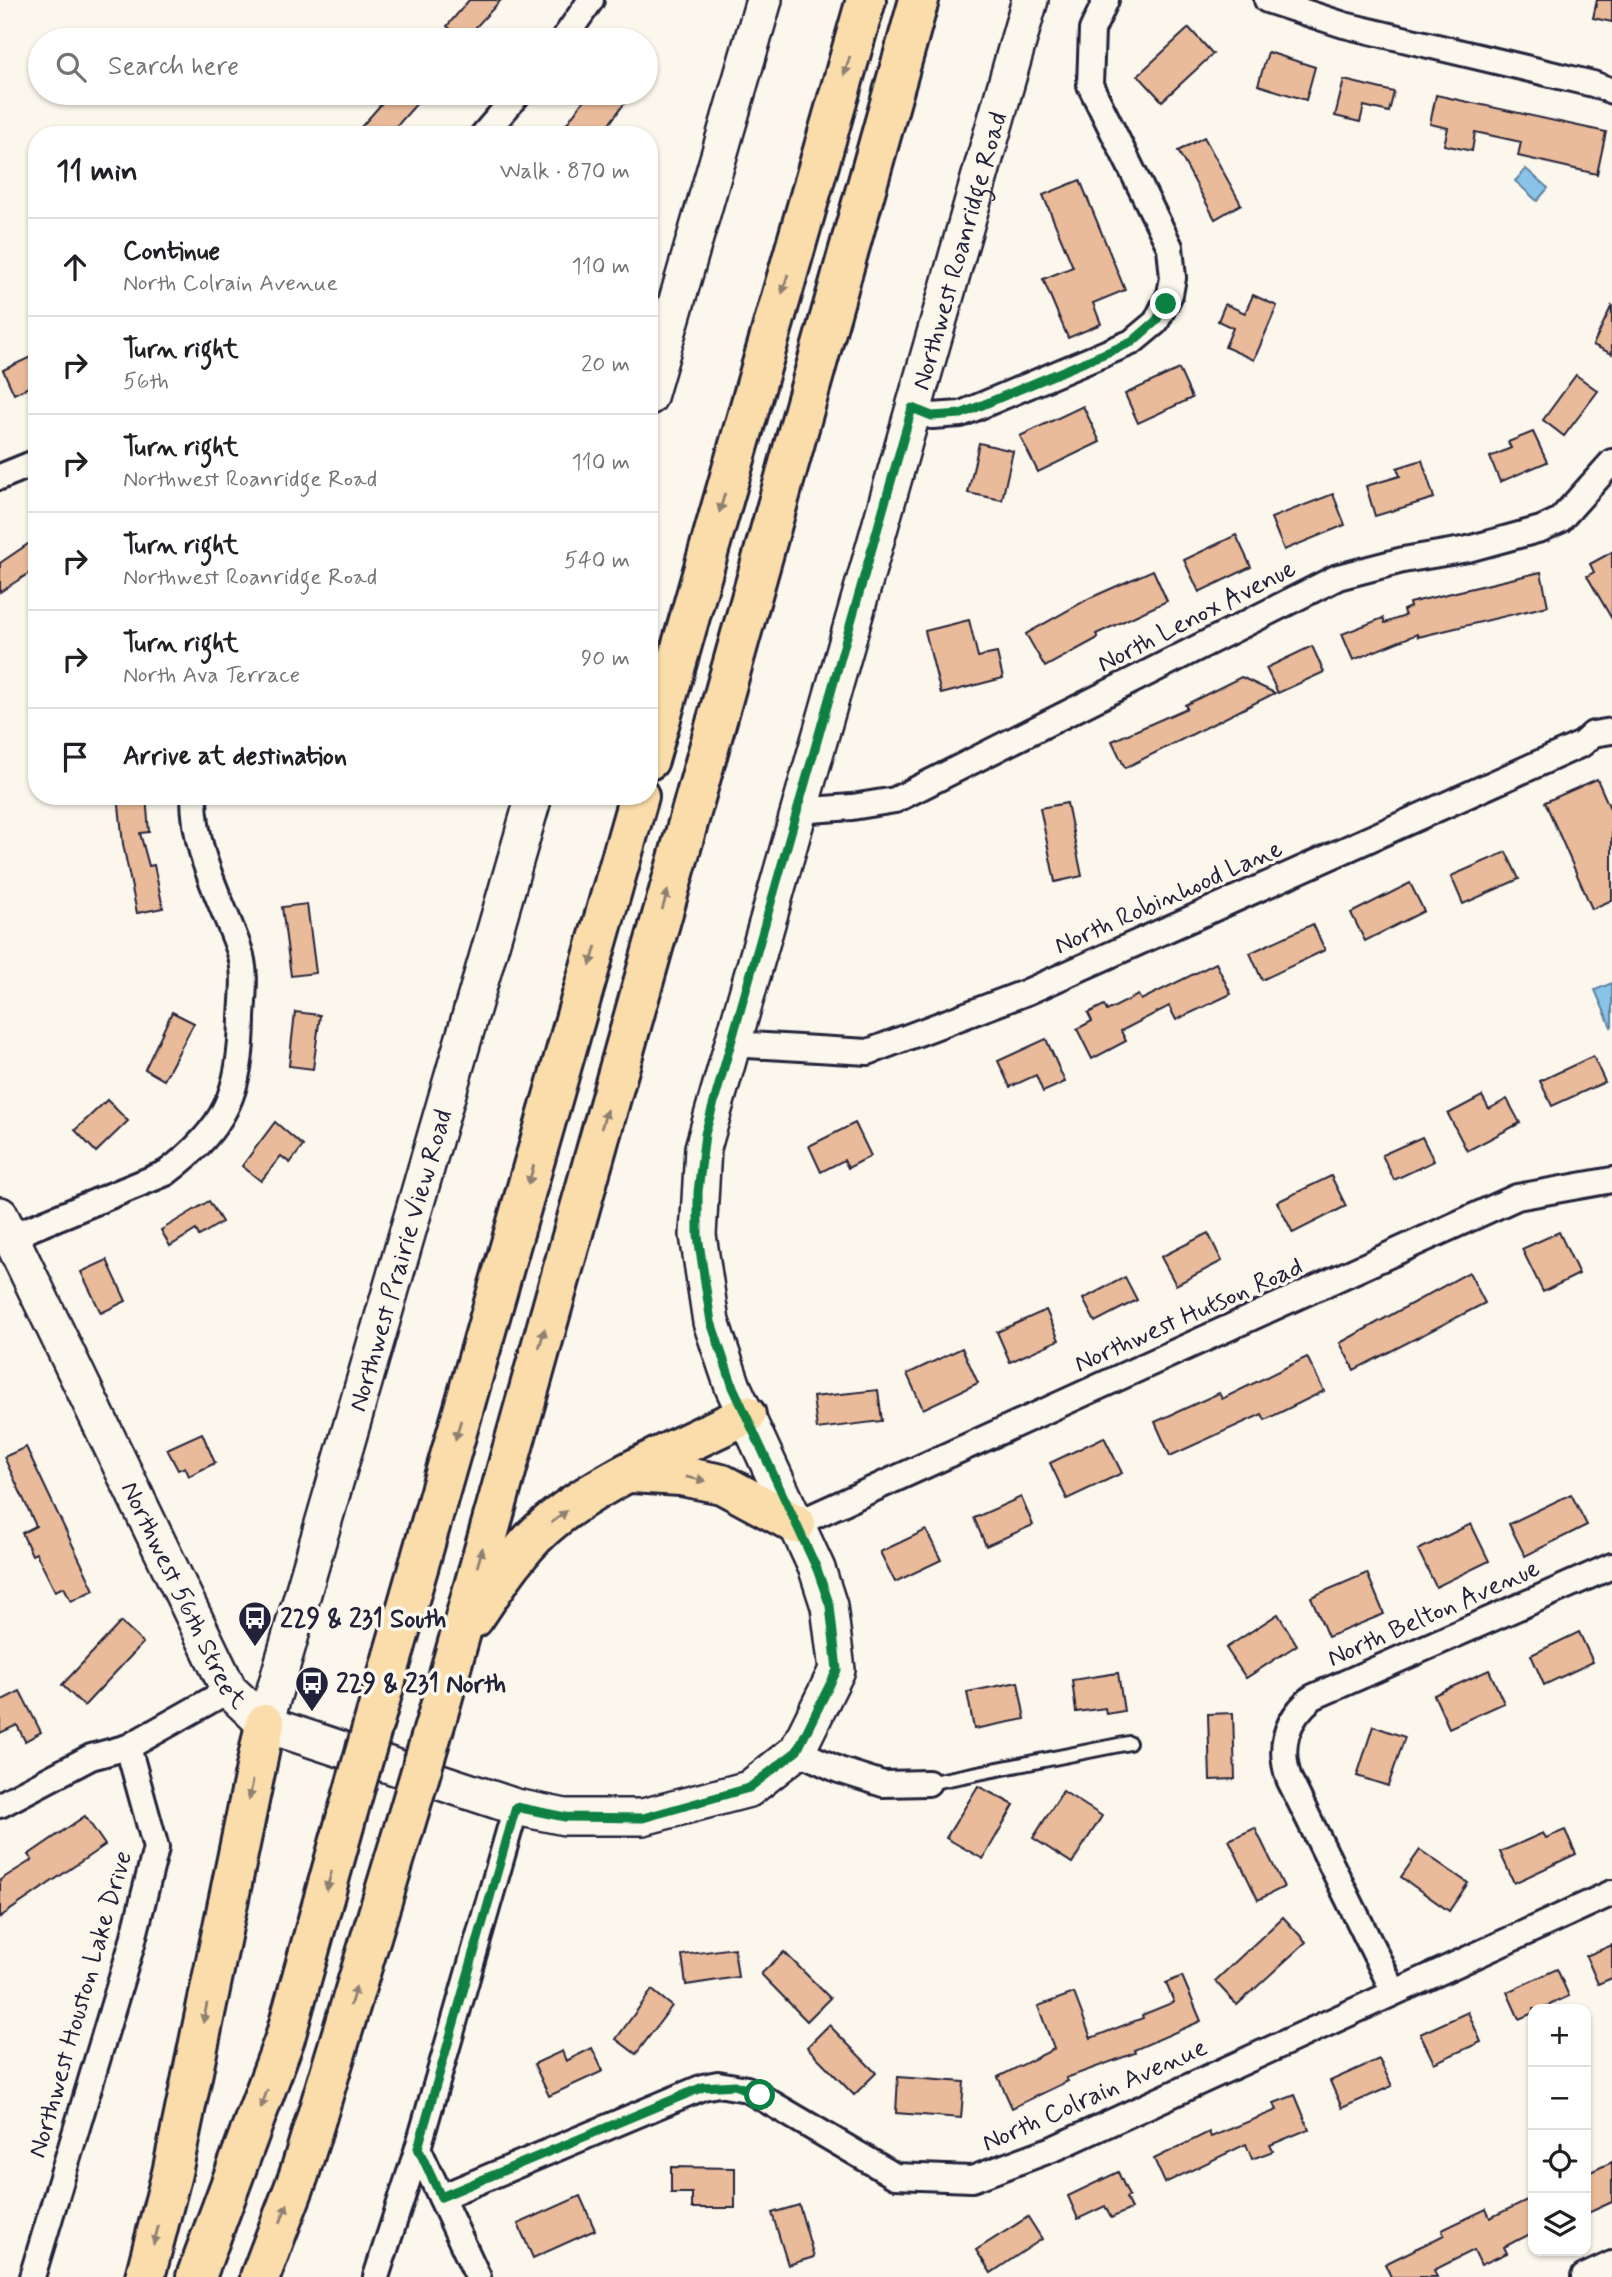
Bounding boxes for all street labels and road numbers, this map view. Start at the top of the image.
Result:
street label: Northwest Roanridge Road [905,108,1016,394]
street label: North Lenox Avenue [1092,552,1302,681]
street label: North Robinhood Lane [1049,832,1288,963]
street label: Northwest Prairie View Road [341,1105,461,1416]
street label: Northwest Hutson Road [1069,1250,1308,1382]
street label: Northwest 56th Street [112,1476,253,1717]
street label: North Belton Avenue [1322,1552,1545,1676]
street label: Northwest Houston Lake Drive [21,1847,141,2162]
street label: North Colrain Avenue [977,2031,1213,2161]

